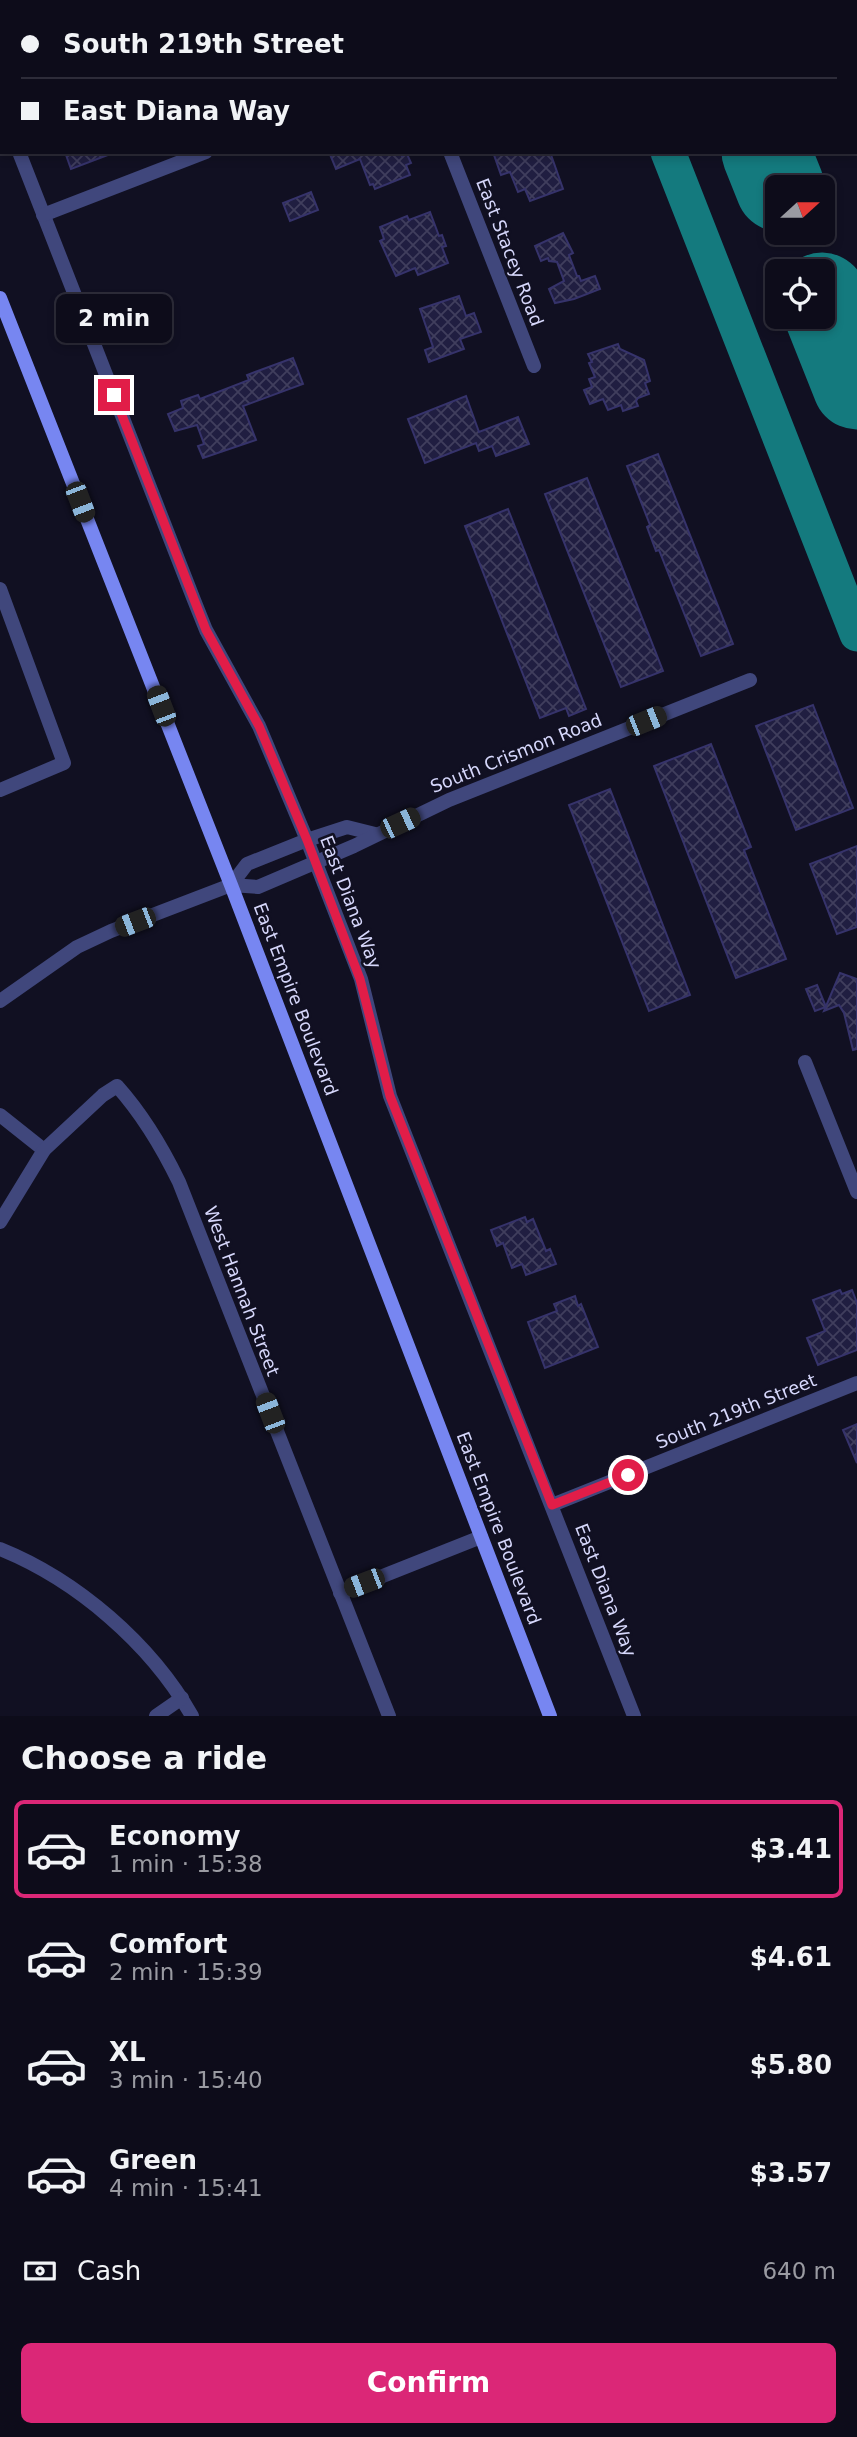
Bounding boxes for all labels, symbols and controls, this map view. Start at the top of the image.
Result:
text: South 219th Street [63,29,344,59]
text: East Diana Way [63,96,290,126]
street label: East Stacey Road [472,175,548,329]
north arrow [765,175,835,245]
map controls [765,175,835,329]
button: locate [765,259,835,329]
callout: 2 min [56,294,172,342]
text: 2 min [78,305,150,331]
route end [98,379,130,411]
car [63,479,98,525]
car [144,683,179,729]
car [623,703,670,739]
street label: South Crismon Road [427,709,605,797]
car [377,805,424,841]
street label: East Diana Way [316,832,386,972]
street label: East Empire Boulevard [250,900,342,1098]
car [112,905,159,939]
street label: West Hannah Street [200,1203,284,1379]
street label: South 219th Street [653,1369,819,1453]
car [253,1390,288,1436]
street label: East Empire Boulevard [453,1429,545,1627]
route start [612,1459,644,1491]
street label: East Diana Way [571,1520,641,1660]
car [341,1566,388,1600]
text: Choose a ride [21,1739,267,1777]
icon: car [25,1818,88,1881]
text: Economy [109,1821,240,1851]
text: $3.41 [750,1834,832,1864]
text: 1 min · 15:38 [109,1851,263,1877]
icon: car [25,1926,88,1989]
text: Comfort [109,1929,227,1959]
text: $4.61 [750,1942,832,1972]
text: 2 min · 15:39 [109,1959,263,1985]
icon: car [25,2034,88,2097]
text: XL [109,2037,146,2067]
text: $5.80 [750,2050,832,2080]
text: 3 min · 15:40 [109,2067,263,2093]
icon: car [25,2142,88,2205]
text: Green [109,2145,197,2175]
text: $3.57 [750,2158,832,2188]
text: 4 min · 15:41 [109,2175,263,2201]
icon: cash [21,2252,59,2290]
text: Cash [77,2256,141,2286]
text: 640 m [762,2258,836,2284]
button: Confirm [21,2343,836,2423]

